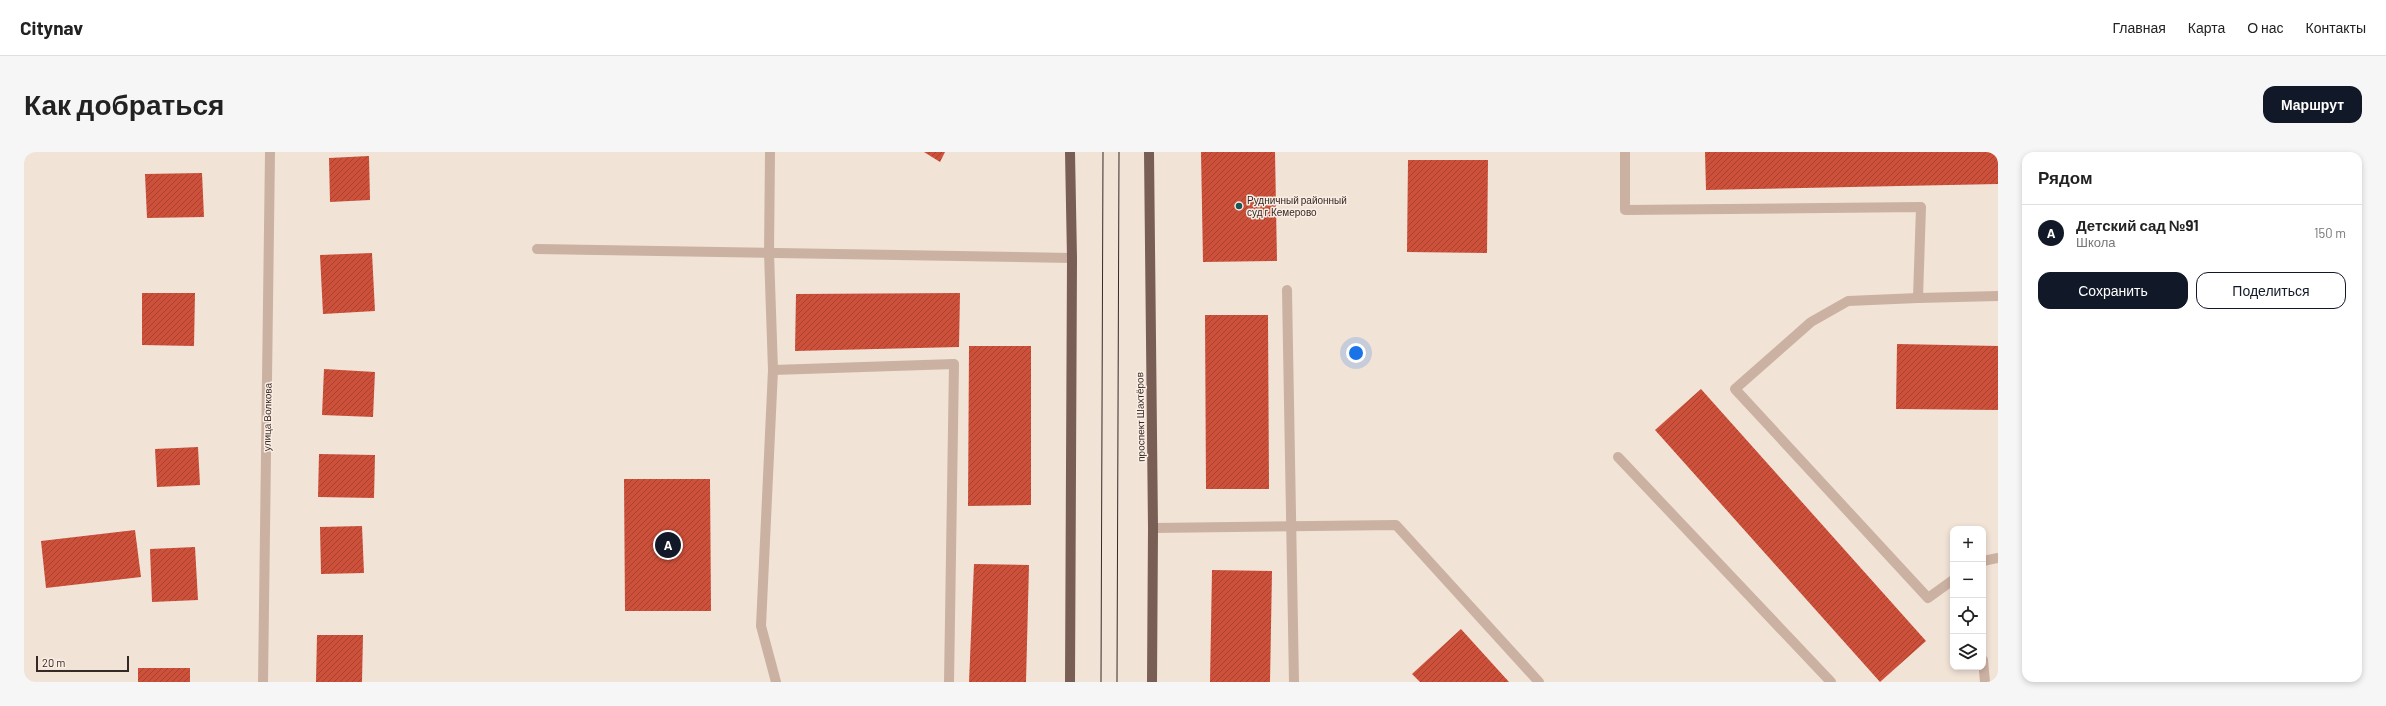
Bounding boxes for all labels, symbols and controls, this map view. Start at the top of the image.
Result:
text: Citynav [20,16,83,39]
text: Главная [2113,19,2166,36]
text: Карта [2188,19,2225,36]
text: О нас [2247,19,2284,36]
text: Контакты [2306,19,2366,36]
button: Маршрут [2263,86,2362,123]
text: Как добраться [24,87,224,121]
text: Рядом [2038,167,2093,187]
place label: Рудничный районный суд г.Кемерово [1247,194,1347,218]
marker: Рудничный районный суд г.Кемерово [1234,201,1244,211]
text: Детский сад №91 [2076,216,2199,234]
text: A [2047,225,2055,241]
text: 150 m [2314,225,2346,241]
text: Школа [2076,234,2116,250]
button: Сохранить [2038,272,2188,309]
button: Поделиться [2196,272,2346,309]
your location [1346,343,1366,363]
street label: проспект Шахтёров [1133,372,1147,462]
street label: улица Волкова [260,382,274,451]
map controls [1950,526,1986,670]
button: + [1950,526,1986,562]
pin: A [655,530,681,560]
button: − [1950,562,1986,598]
button: locate [1950,598,1986,634]
button: layers [1950,634,1986,670]
scale bar [36,654,129,673]
text: 20 m [42,656,65,669]

